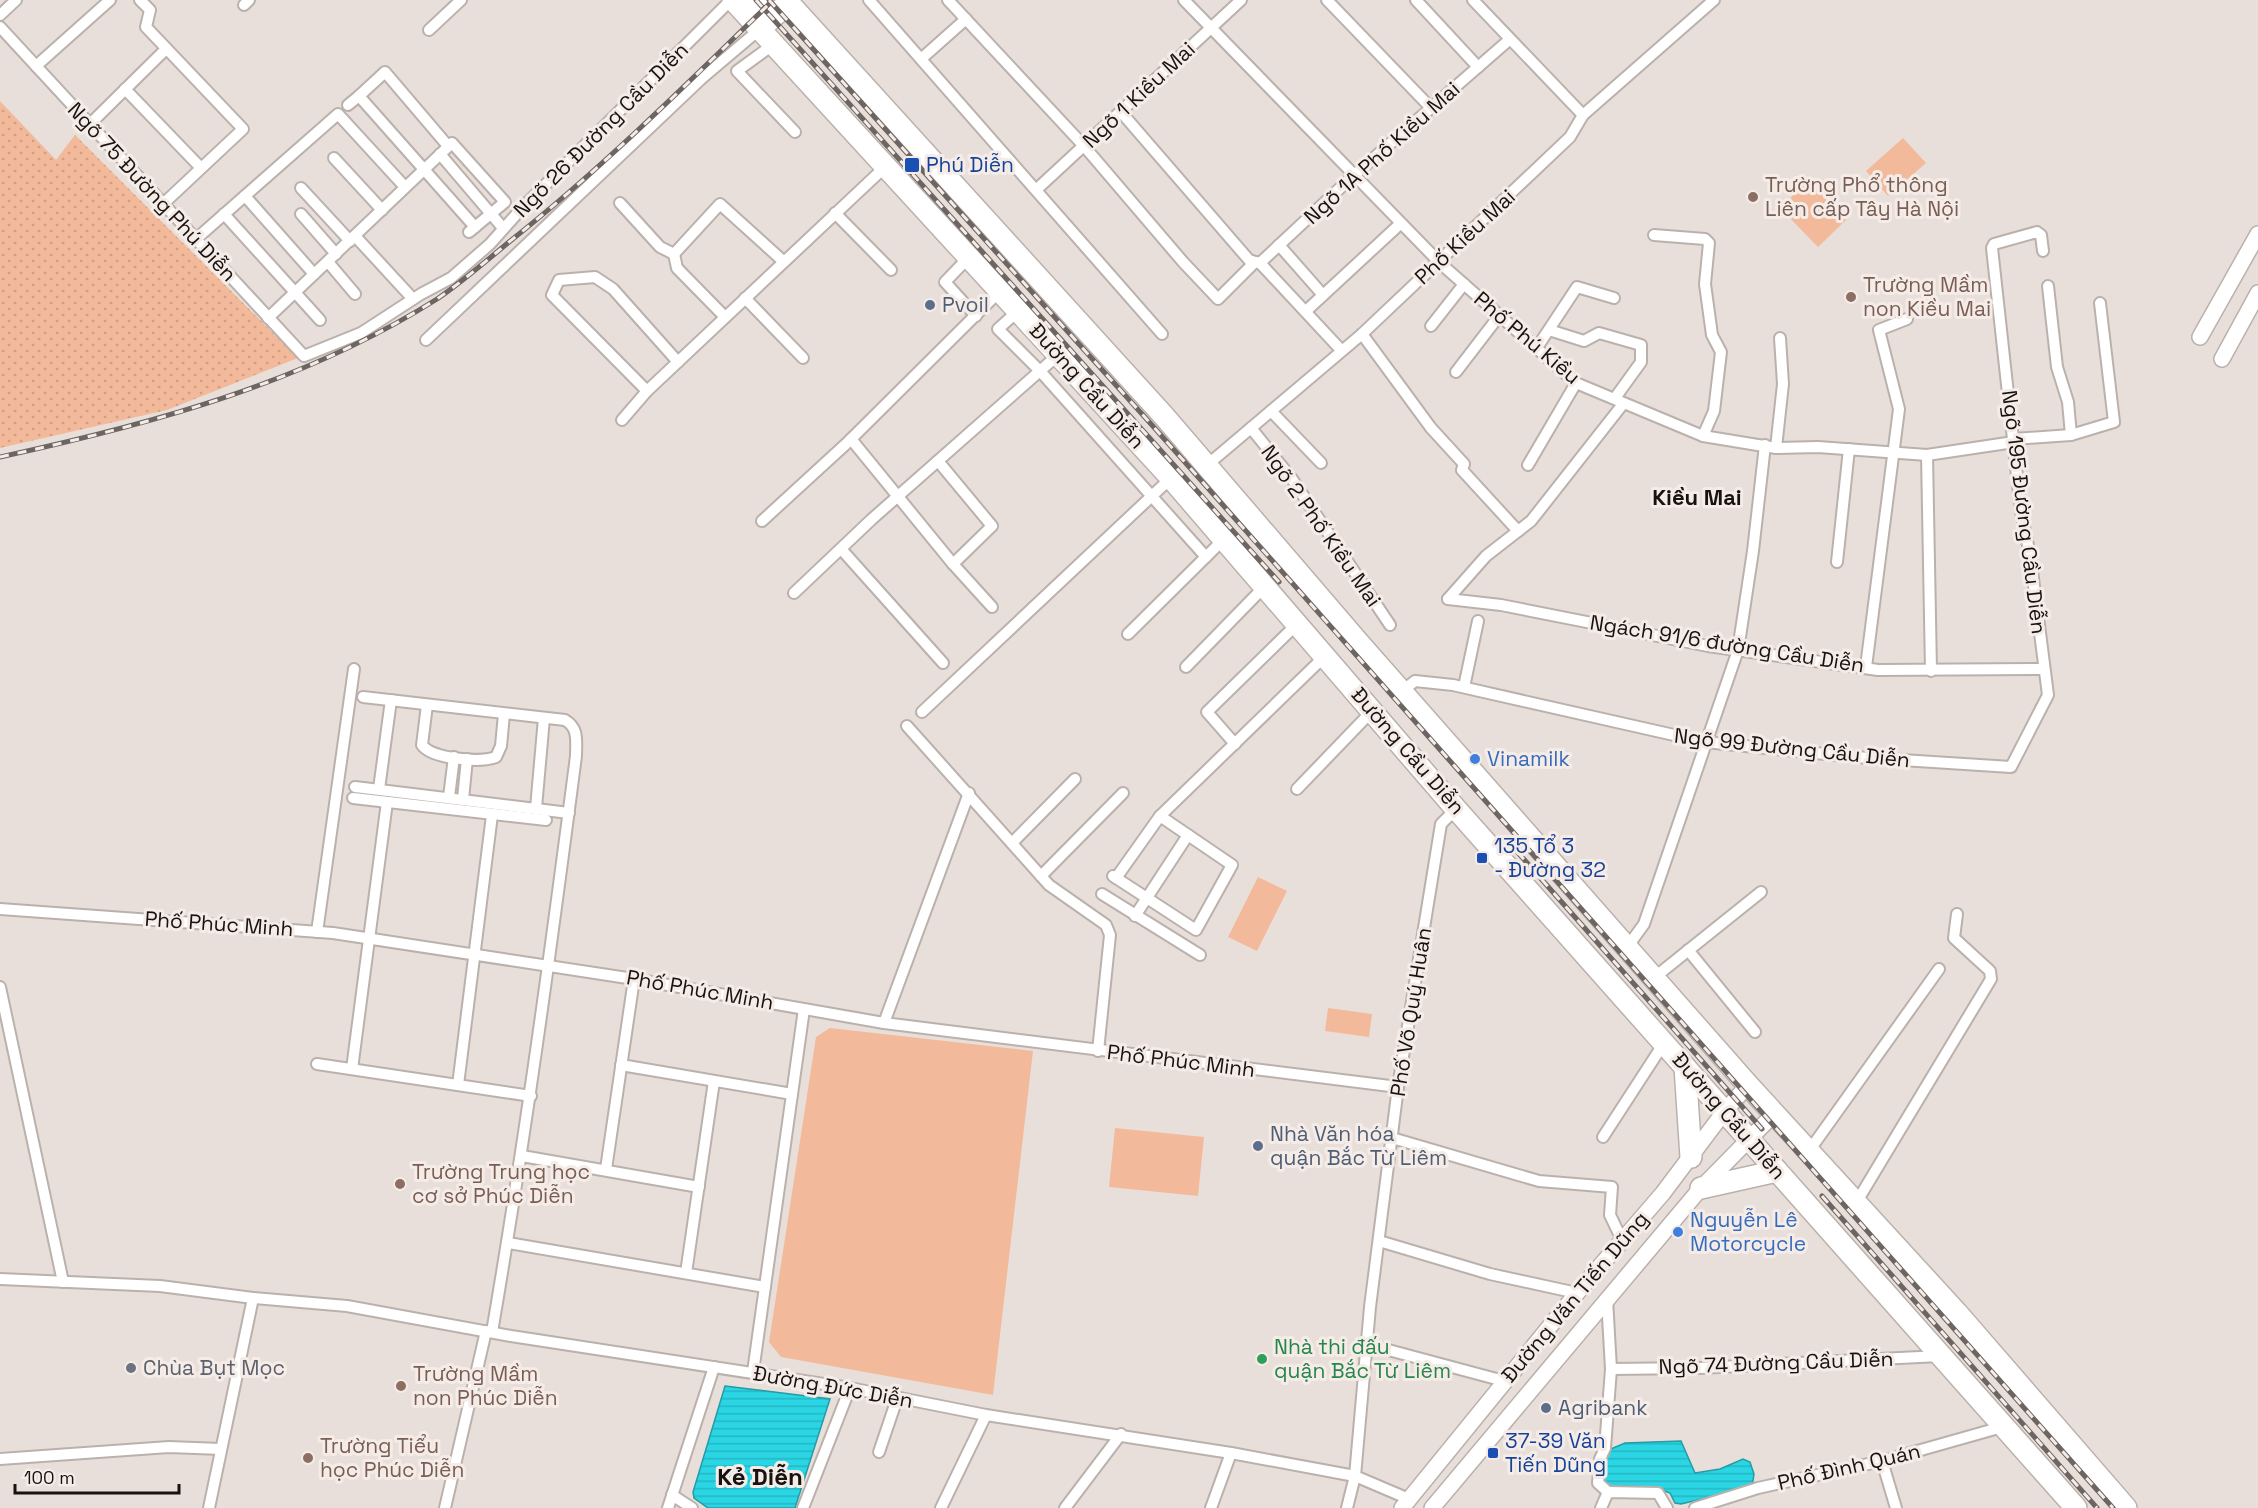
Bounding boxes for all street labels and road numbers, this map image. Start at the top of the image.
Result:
street label: Ngõ 26 Đường Cầu Diễn [507,36,694,223]
street label: Ngõ 1 Kiều Mai [1077,36,1201,154]
street label: Ngõ 1A Phố Kiều Mai [1298,75,1465,230]
street label: Ngõ 75 Đường Phú Diễn [62,96,243,287]
street label: Phố Kiều Mai [1409,183,1521,290]
street label: Phố Phú Kiều [1469,285,1586,390]
street label: Đường Cầu Diễn [1024,317,1151,454]
street label: Ngõ 195 Đường Cầu Diễn [1996,388,2053,635]
street label: Ngõ 2 Phố Kiều Mai [1255,439,1387,612]
street label: Ngách 91/6 đường Cầu Diễn [1588,608,1866,679]
street label: Đường Cầu Diễn [1346,681,1471,820]
street label: Ngõ 99 Đường Cầu Diễn [1673,722,1911,773]
street label: Phố Phúc Minh [144,905,294,942]
street label: Phố Võ Quý Huân [1384,925,1437,1098]
street label: Phố Phúc Minh [624,963,776,1016]
street label: Phố Phúc Minh [1105,1038,1257,1083]
street label: Đường Cầu Diễn [1667,1046,1792,1185]
street label: Đường Văn Tiến Dũng [1495,1206,1654,1388]
street label: Ngõ 74 Đường Cầu Diễn [1658,1345,1894,1380]
street label: Đường Đức Diễn [751,1359,915,1414]
street label: Phố Đình Quán [1775,1437,1923,1496]

